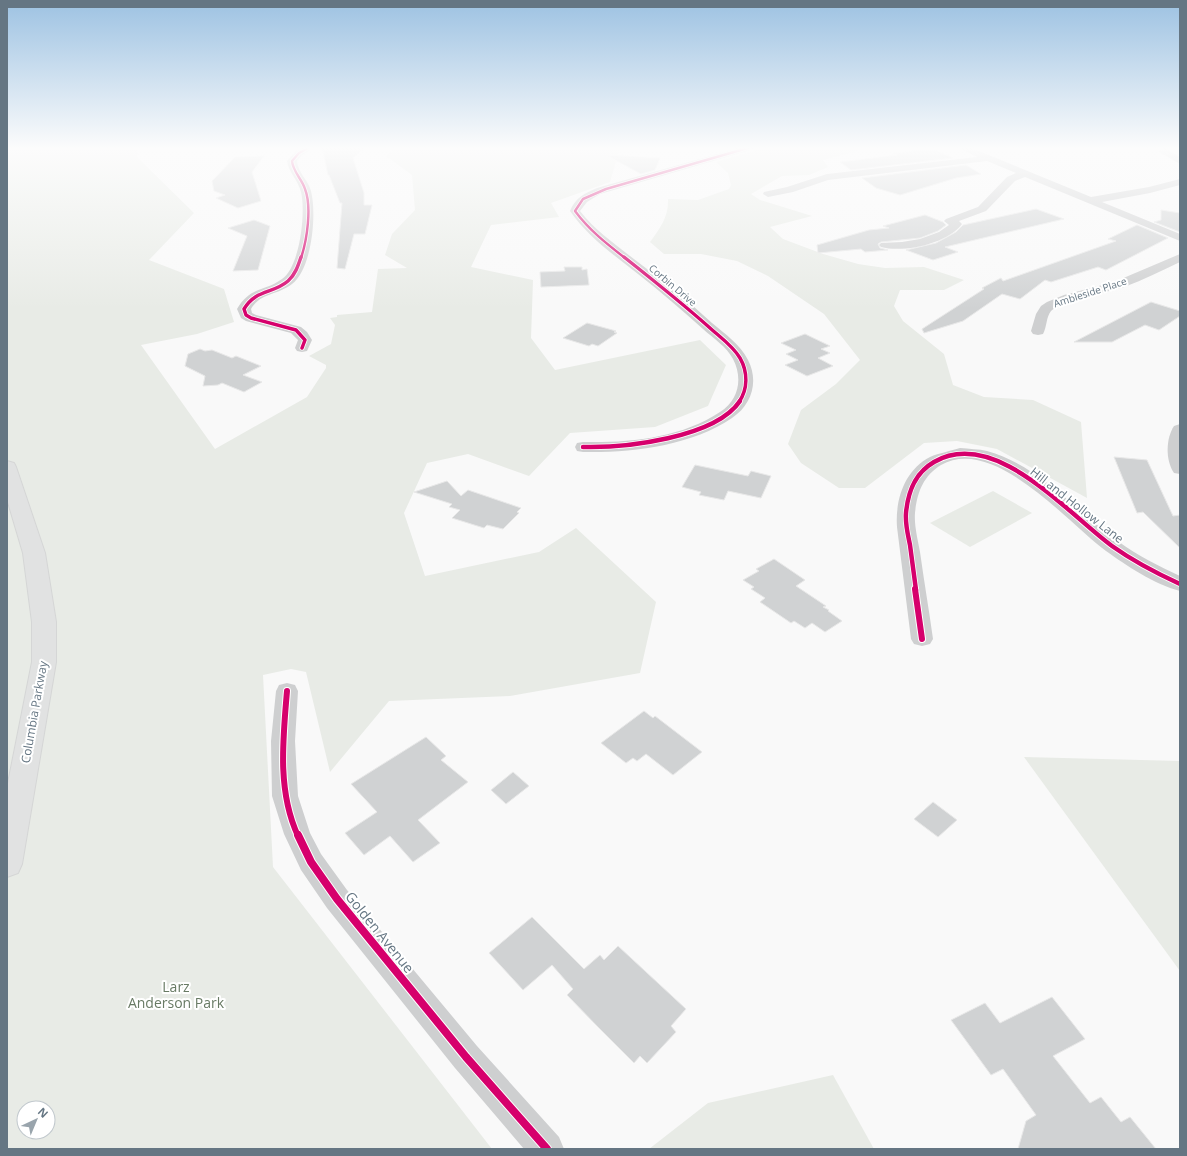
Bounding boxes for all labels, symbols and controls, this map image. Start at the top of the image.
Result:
street label: Corbin Drive [646,261,700,309]
street label: Ambleside Place [1052,273,1129,310]
street label: Hill and Hollow Lane [1027,463,1127,547]
street label: Columbia Parkway [17,659,52,764]
street label: Golden Avenue [341,887,419,977]
park label: Larz Anderson Park [128,977,225,1012]
north arrow [16,1100,56,1140]
text: N [35,1104,52,1121]

